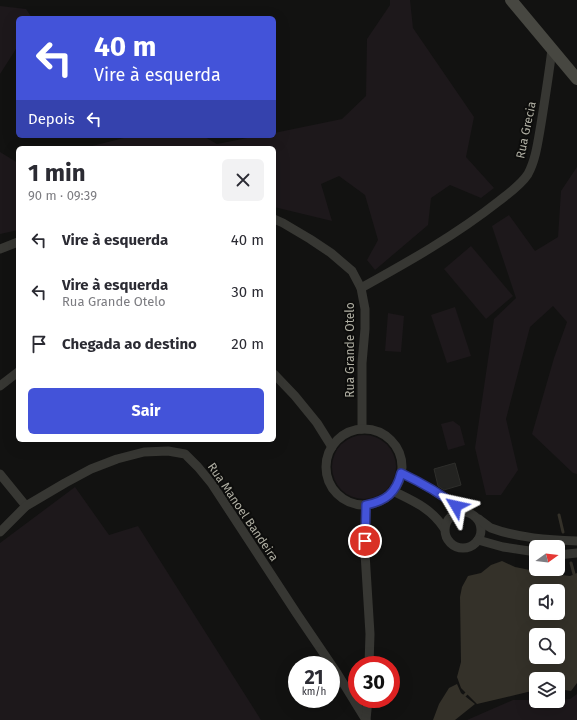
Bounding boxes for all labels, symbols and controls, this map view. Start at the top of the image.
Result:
text: 40 m [94,30,157,63]
icon: left [28,32,80,84]
text: Vire à esquerda [94,64,221,86]
street label: Rua Grecia [513,100,539,160]
icon: left [83,108,105,130]
text: Depois [28,110,75,128]
text: 1 min [28,159,86,187]
button: close [222,159,264,201]
text: 90 m · 09:39 [28,188,97,203]
icon: left [28,229,50,251]
text: Vire à esquerda [62,231,168,249]
text: 40 m [231,231,264,249]
text: Vire à esquerda [62,276,168,294]
icon: left [28,281,50,303]
text: 30 m [231,283,264,301]
text: Rua Grande Otelo [62,294,166,309]
street label: Rua Grande Otelo [343,302,357,398]
icon: arrive [28,333,50,355]
text: Chegada ao destino [62,335,197,353]
text: 20 m [231,335,264,353]
button: Sair [28,388,264,434]
street label: Rua Manoel Bandeira [205,460,281,564]
position arrow [435,485,477,527]
pin [348,524,382,558]
icon: arrive [354,530,376,552]
north arrow [529,540,565,576]
map controls [529,540,565,708]
button: sound [529,584,565,620]
button: search [529,628,565,664]
speed limit sign: 30 [348,656,400,708]
text: 21 [304,665,324,689]
button: layers [529,672,565,708]
text: km/h [302,686,326,698]

